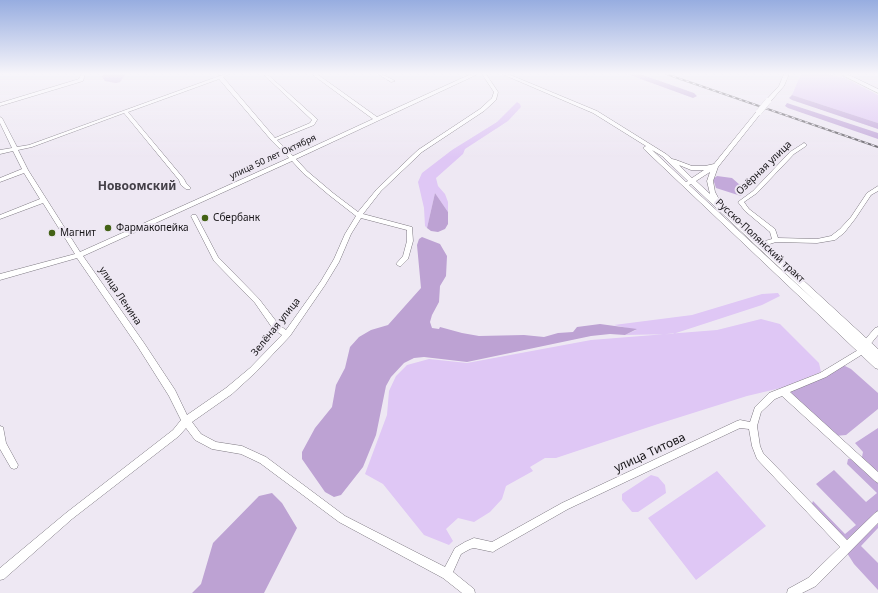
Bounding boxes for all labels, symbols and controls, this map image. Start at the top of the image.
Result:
street label: улица 50 лет Октября [228,132,318,182]
street label: Озёрная улица [734,139,794,197]
district label: Новоомский [98,180,176,194]
street label: Русско-Полянский тракт [713,197,807,285]
place label: Сбербанк [213,212,260,224]
marker: Сбербанк [200,213,210,223]
place label: Фармакопейка [116,222,189,234]
marker: Фармакопейка [103,223,113,233]
place label: Магнит [60,227,96,239]
marker: Магнит [47,228,57,238]
street label: улица Ленина [96,265,144,327]
street label: Зелёная улица [249,296,303,358]
street label: улица Титова [612,430,688,476]

